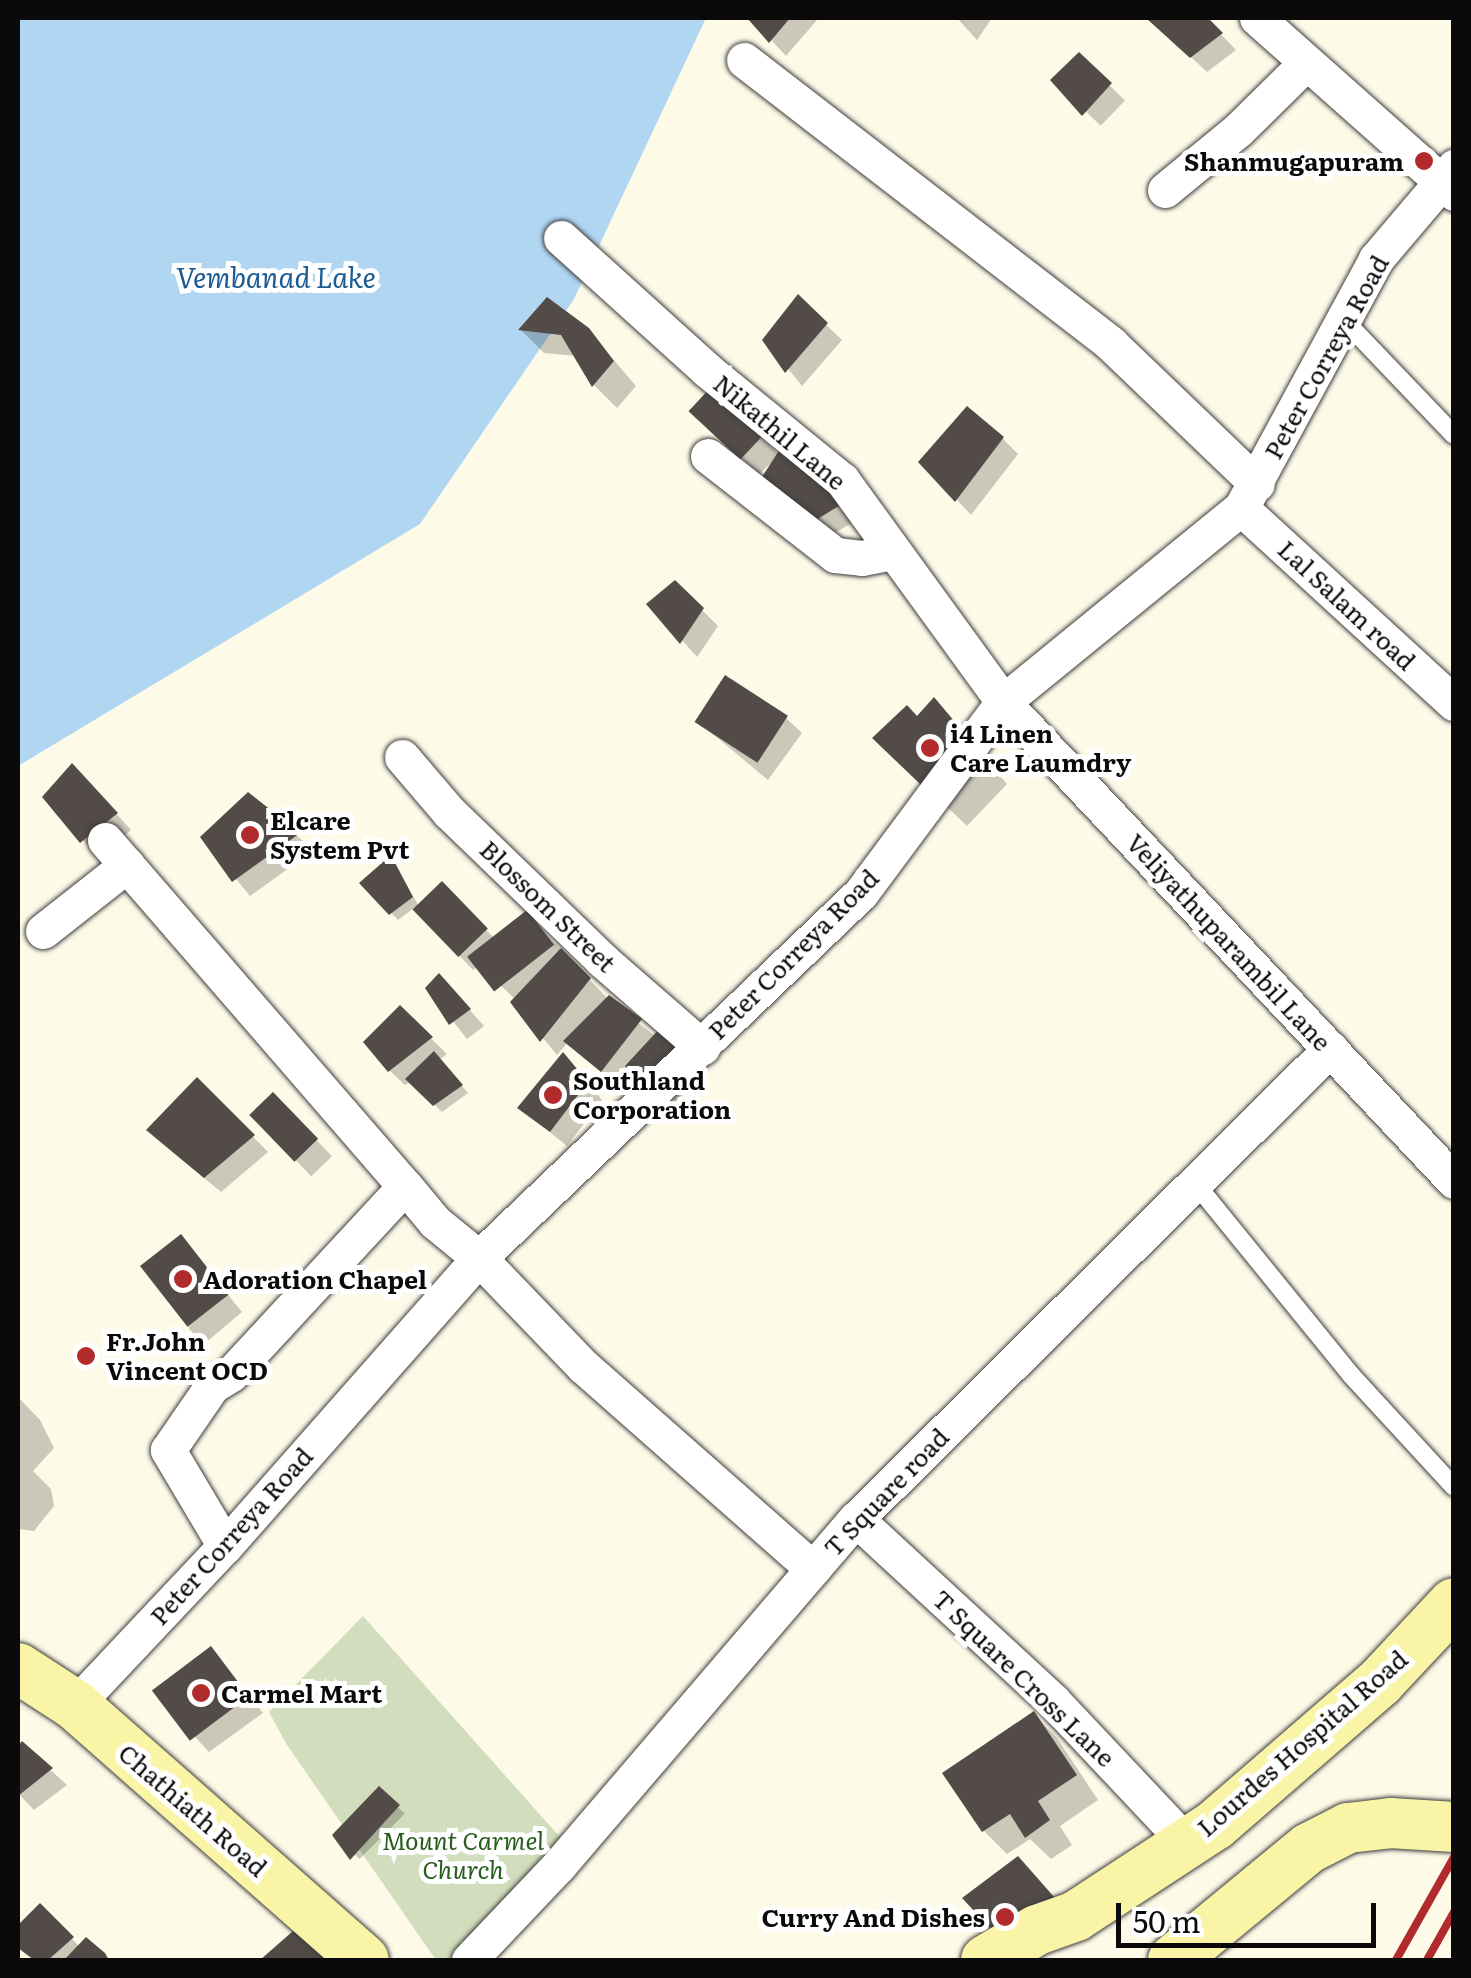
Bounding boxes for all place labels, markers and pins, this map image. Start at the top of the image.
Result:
place label: Shanmugapuram [1184,146,1404,176]
marker: Shanmugapuram [1413,150,1435,172]
place label: i4 Linen Care Laumdry [950,719,1131,778]
marker: i4 Linen Care Laumdry [919,737,941,759]
place label: Elcare System Pvt [270,806,409,865]
marker: Elcare System Pvt [239,824,261,846]
place label: Southland Corporation [573,1066,731,1125]
marker: Southland Corporation [542,1084,564,1106]
place label: Adoration Chapel [203,1264,427,1294]
marker: Adoration Chapel [172,1268,194,1290]
place label: Fr.John Vincent OCD [106,1327,268,1386]
marker: Fr.John Vincent OCD [75,1345,97,1367]
place label: Carmel Mart [221,1678,382,1708]
marker: Carmel Mart [190,1682,212,1704]
place label: Curry And Dishes [761,1902,985,1932]
marker: Curry And Dishes [994,1906,1016,1928]

